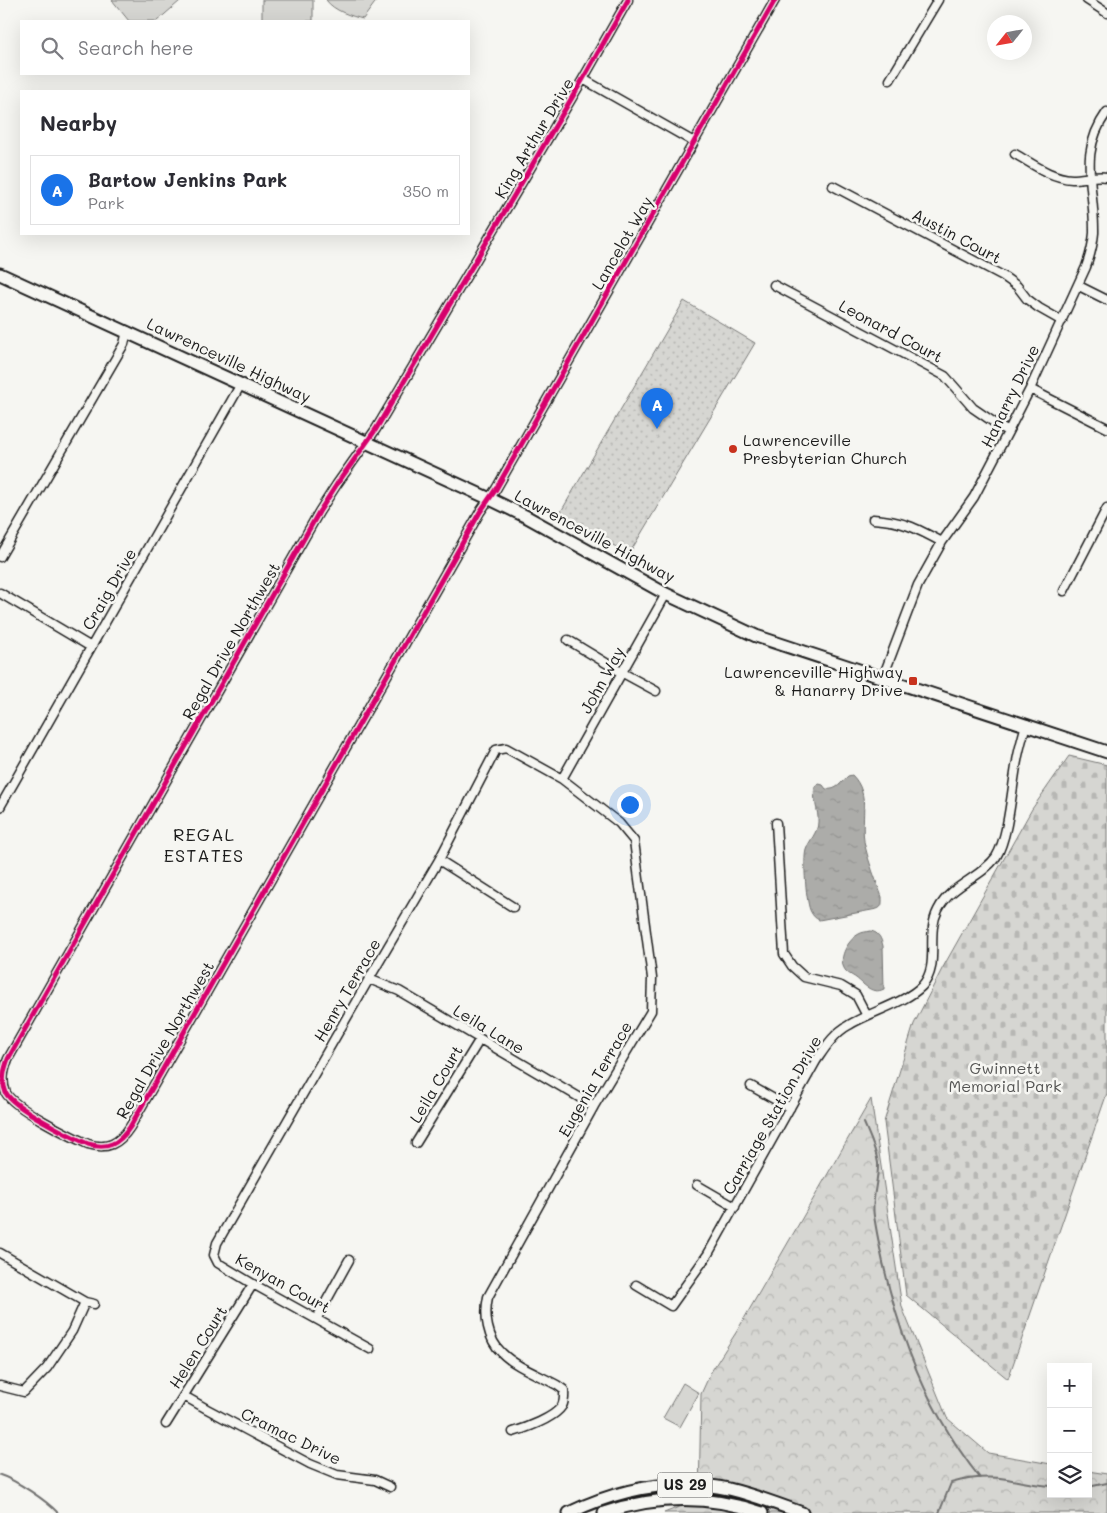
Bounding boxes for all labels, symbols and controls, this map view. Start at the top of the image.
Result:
north arrow [987,15,1032,60]
search box [20,20,470,75]
icon: search [38,34,66,62]
text: Search here [78,35,194,60]
street label: King Arthur Drive [489,74,578,202]
text: Nearby [40,109,117,136]
text: Bartow Jenkins Park [88,167,287,192]
text: A [51,180,63,201]
text: 350 m [403,180,449,201]
text: Park [88,192,124,213]
street label: Lancelot Way [586,192,657,293]
street label: Austin Court [909,203,1006,268]
street label: Leonard Court [836,294,947,367]
street label: Lawrenceville Highway [144,312,315,407]
street label: Hanarry Drive [976,341,1044,451]
pin: A [641,388,673,429]
place label: Lawrenceville Presbyterian Church [743,429,907,468]
marker: Lawrenceville Presbyterian Church [727,443,739,455]
street label: Lawrenceville Highway [511,484,679,587]
street label: Craig Drive [77,544,140,633]
street label: Regal Drive Northwest [177,558,284,723]
street label: John Way [575,642,629,717]
place label: Lawrenceville Highway & Hanarry Drive [724,661,903,700]
marker: Lawrenceville Highway & Hanarry Drive [907,675,919,687]
your location [617,792,643,818]
district label: REGAL ESTATES [164,822,244,867]
street label: Henry Terrace [309,934,385,1045]
street label: Regal Drive Northwest [111,957,218,1122]
street label: Leila Lane [450,999,529,1058]
street label: Eugenia Terrace [553,1017,636,1140]
street label: Carriage Station Drive [717,1031,826,1198]
street label: Leila Court [404,1041,467,1126]
park label: Gwinnett Memorial Park [948,1057,1062,1096]
street label: Kenyan Court [232,1248,334,1317]
street label: Helen Court [164,1301,231,1392]
map controls [1047,1363,1092,1498]
button: + [1047,1363,1092,1408]
street label: Cramac Drive [238,1402,345,1469]
button: − [1047,1408,1092,1453]
button: layers [1047,1453,1092,1498]
road number: US 29 [658,1472,712,1498]

